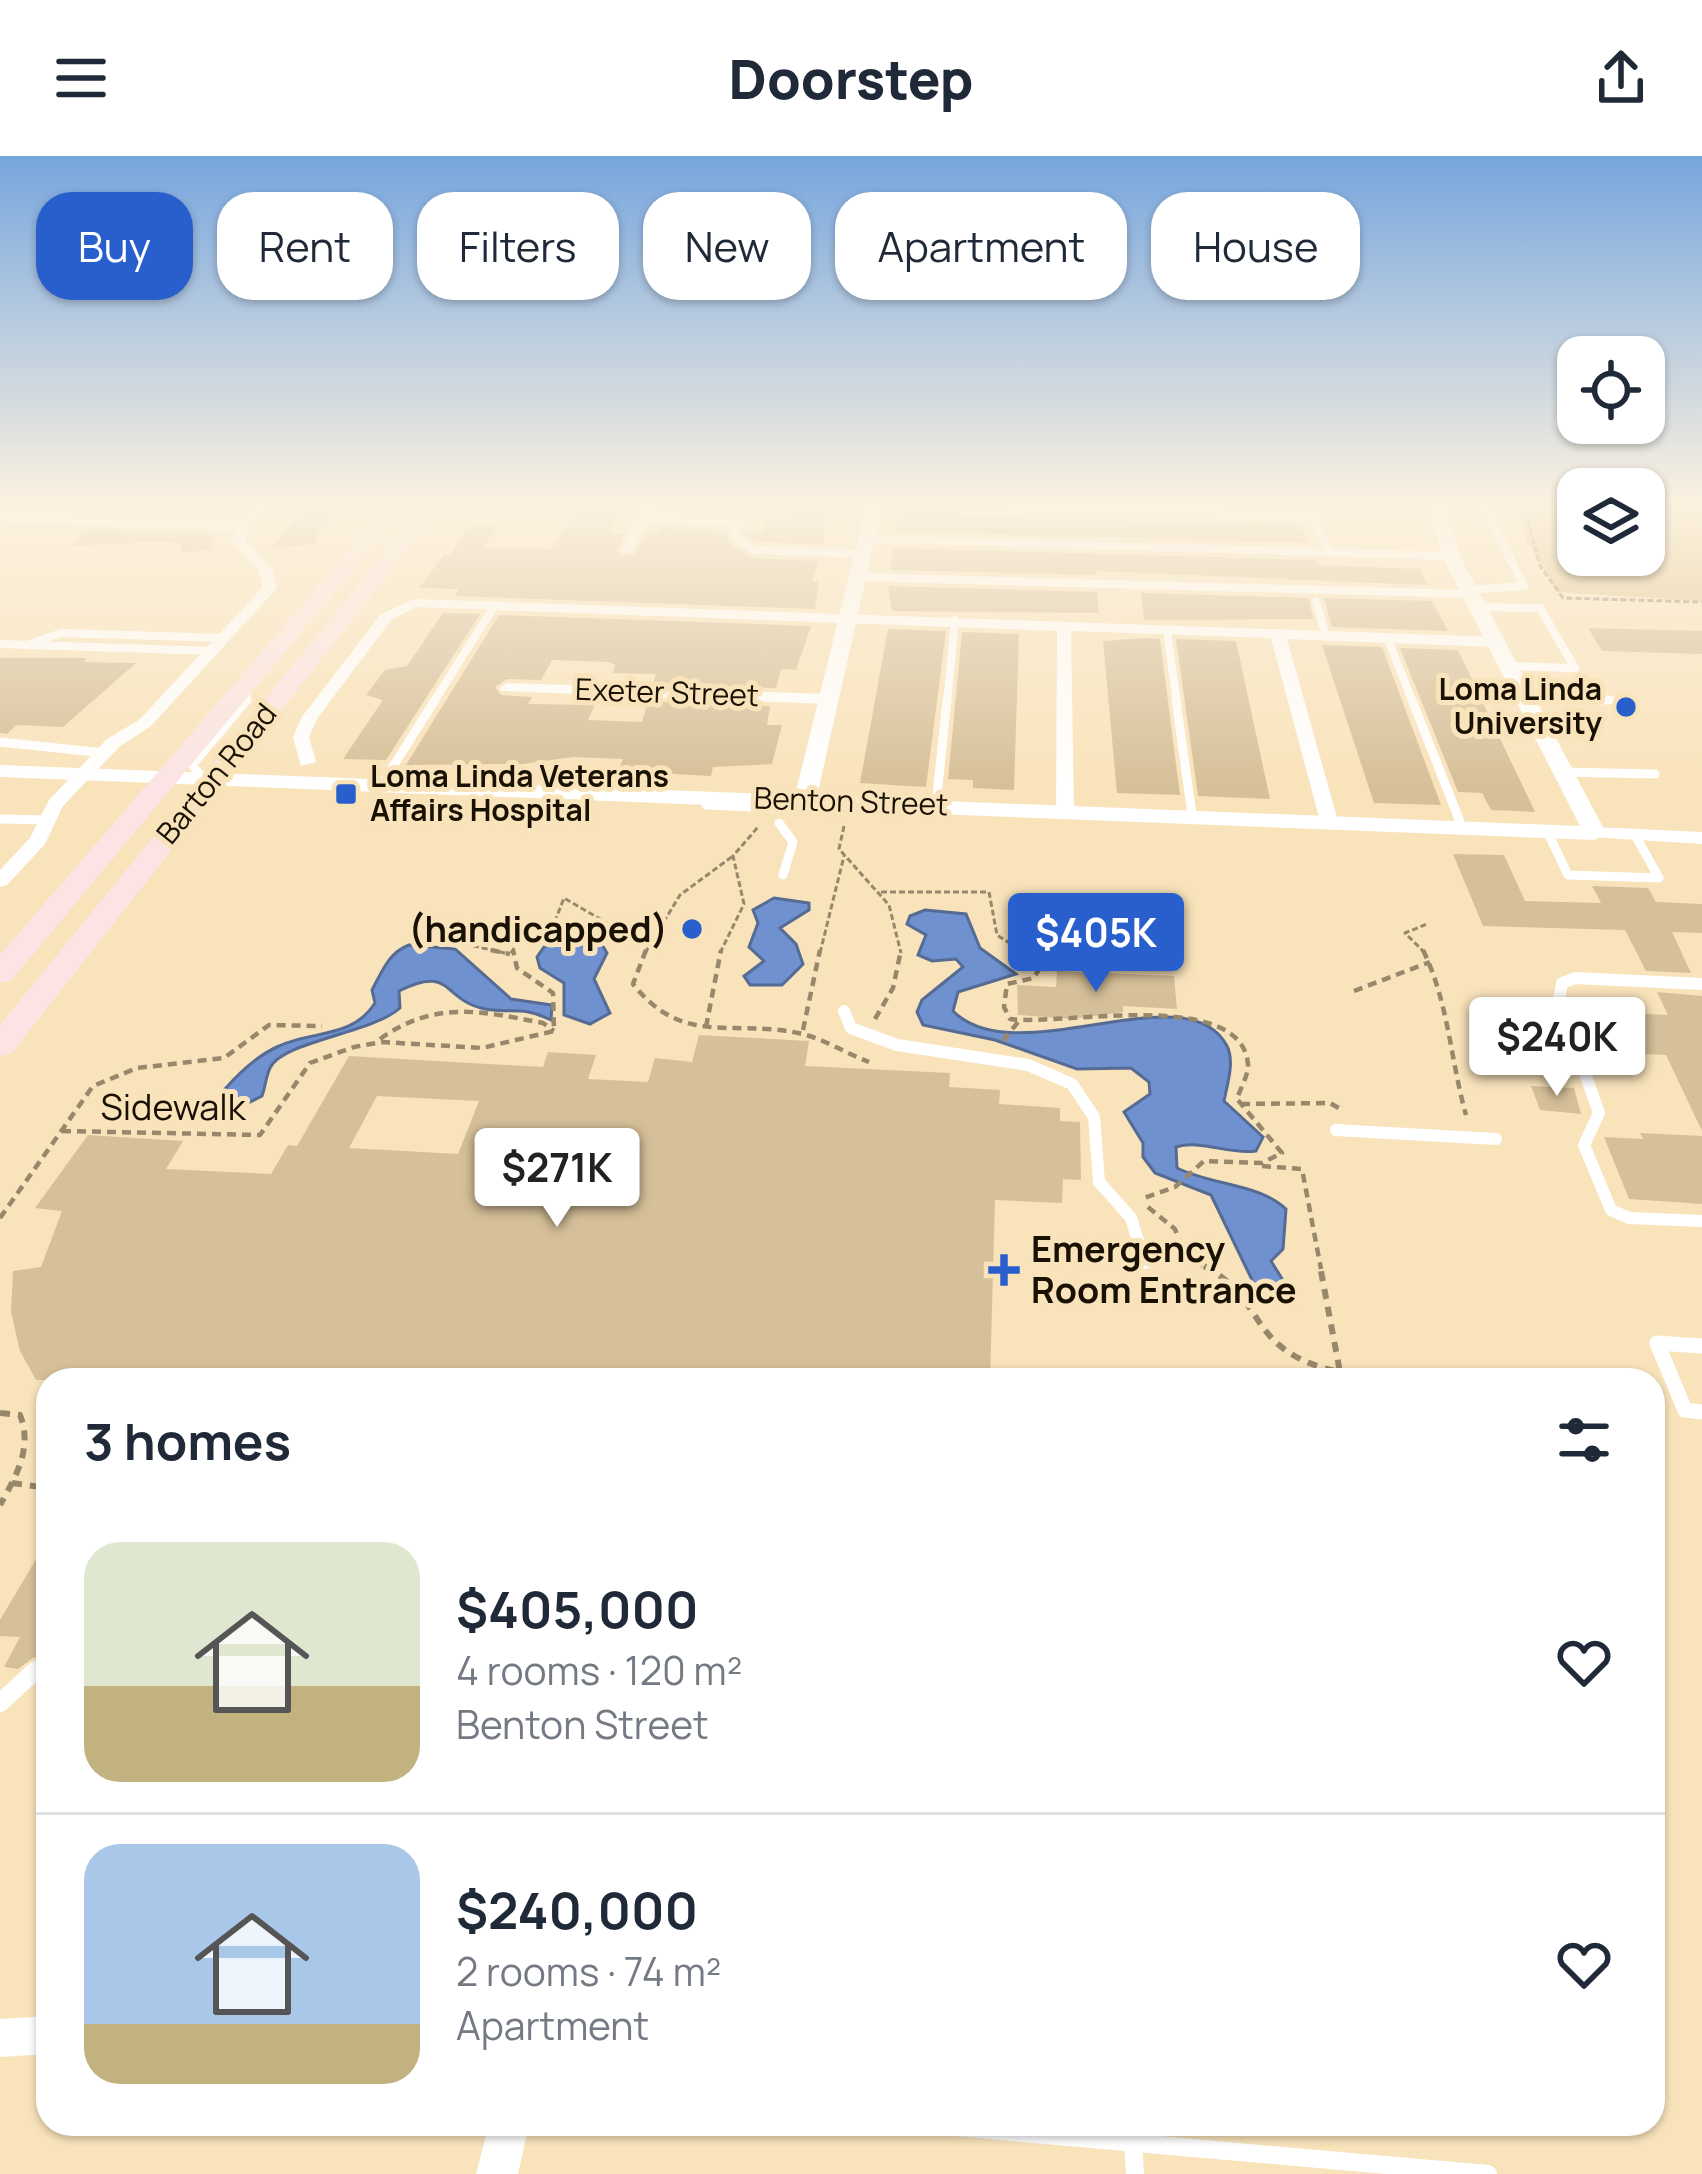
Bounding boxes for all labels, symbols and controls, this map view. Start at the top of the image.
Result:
text: Doorstep [729,41,973,115]
icon: menu [48,45,114,111]
icon: share [1588,45,1654,111]
chip: Buy [36,192,193,300]
chip: Rent [217,192,393,300]
chip: Filters [417,192,619,300]
chip: New [643,192,811,300]
chip: Apartment [835,192,1127,300]
chip: House [1151,192,1360,300]
map controls [1557,336,1665,576]
button: locate [1557,336,1665,444]
button: layers [1557,468,1665,576]
street label: Exeter Street [575,668,760,715]
place label: Loma Linda University [1438,668,1602,743]
street label: Barton Road [146,694,285,852]
marker: Loma Linda University [1613,694,1639,720]
place label: Loma Linda Veterans Affairs Hospital [370,755,669,830]
street label: Benton Street [753,777,949,824]
marker: Loma Linda Veterans Affairs Hospital [333,781,359,807]
pin: $405K [1012,893,1180,995]
place label: (handicapped) [408,904,668,953]
text: $405K [1035,905,1157,959]
marker: (handicapped) [679,916,705,942]
pin: $240K [1473,997,1641,1099]
text: $240K [1496,1009,1618,1063]
street label: Sidewalk [100,1082,247,1131]
pin: $271K [473,1128,641,1230]
text: $271K [502,1140,612,1194]
place label: Emergency Room Entrance [1031,1224,1297,1314]
marker: Emergency Room Entrance [988,1254,1020,1286]
text: 3 homes [84,1406,291,1475]
icon: filters [1551,1407,1617,1473]
text: $405,000 [456,1574,699,1643]
icon: home [180,1590,324,1734]
icon: heart [1551,1629,1617,1695]
text: 4 rooms · 120 m² [456,1643,742,1697]
text: Benton Street [456,1697,709,1751]
text: $240,000 [456,1875,698,1944]
icon: home [180,1892,324,2036]
icon: heart [1551,1931,1617,1997]
text: 2 rooms · 74 m² [456,1944,721,1998]
text: Apartment [456,1998,649,2052]

